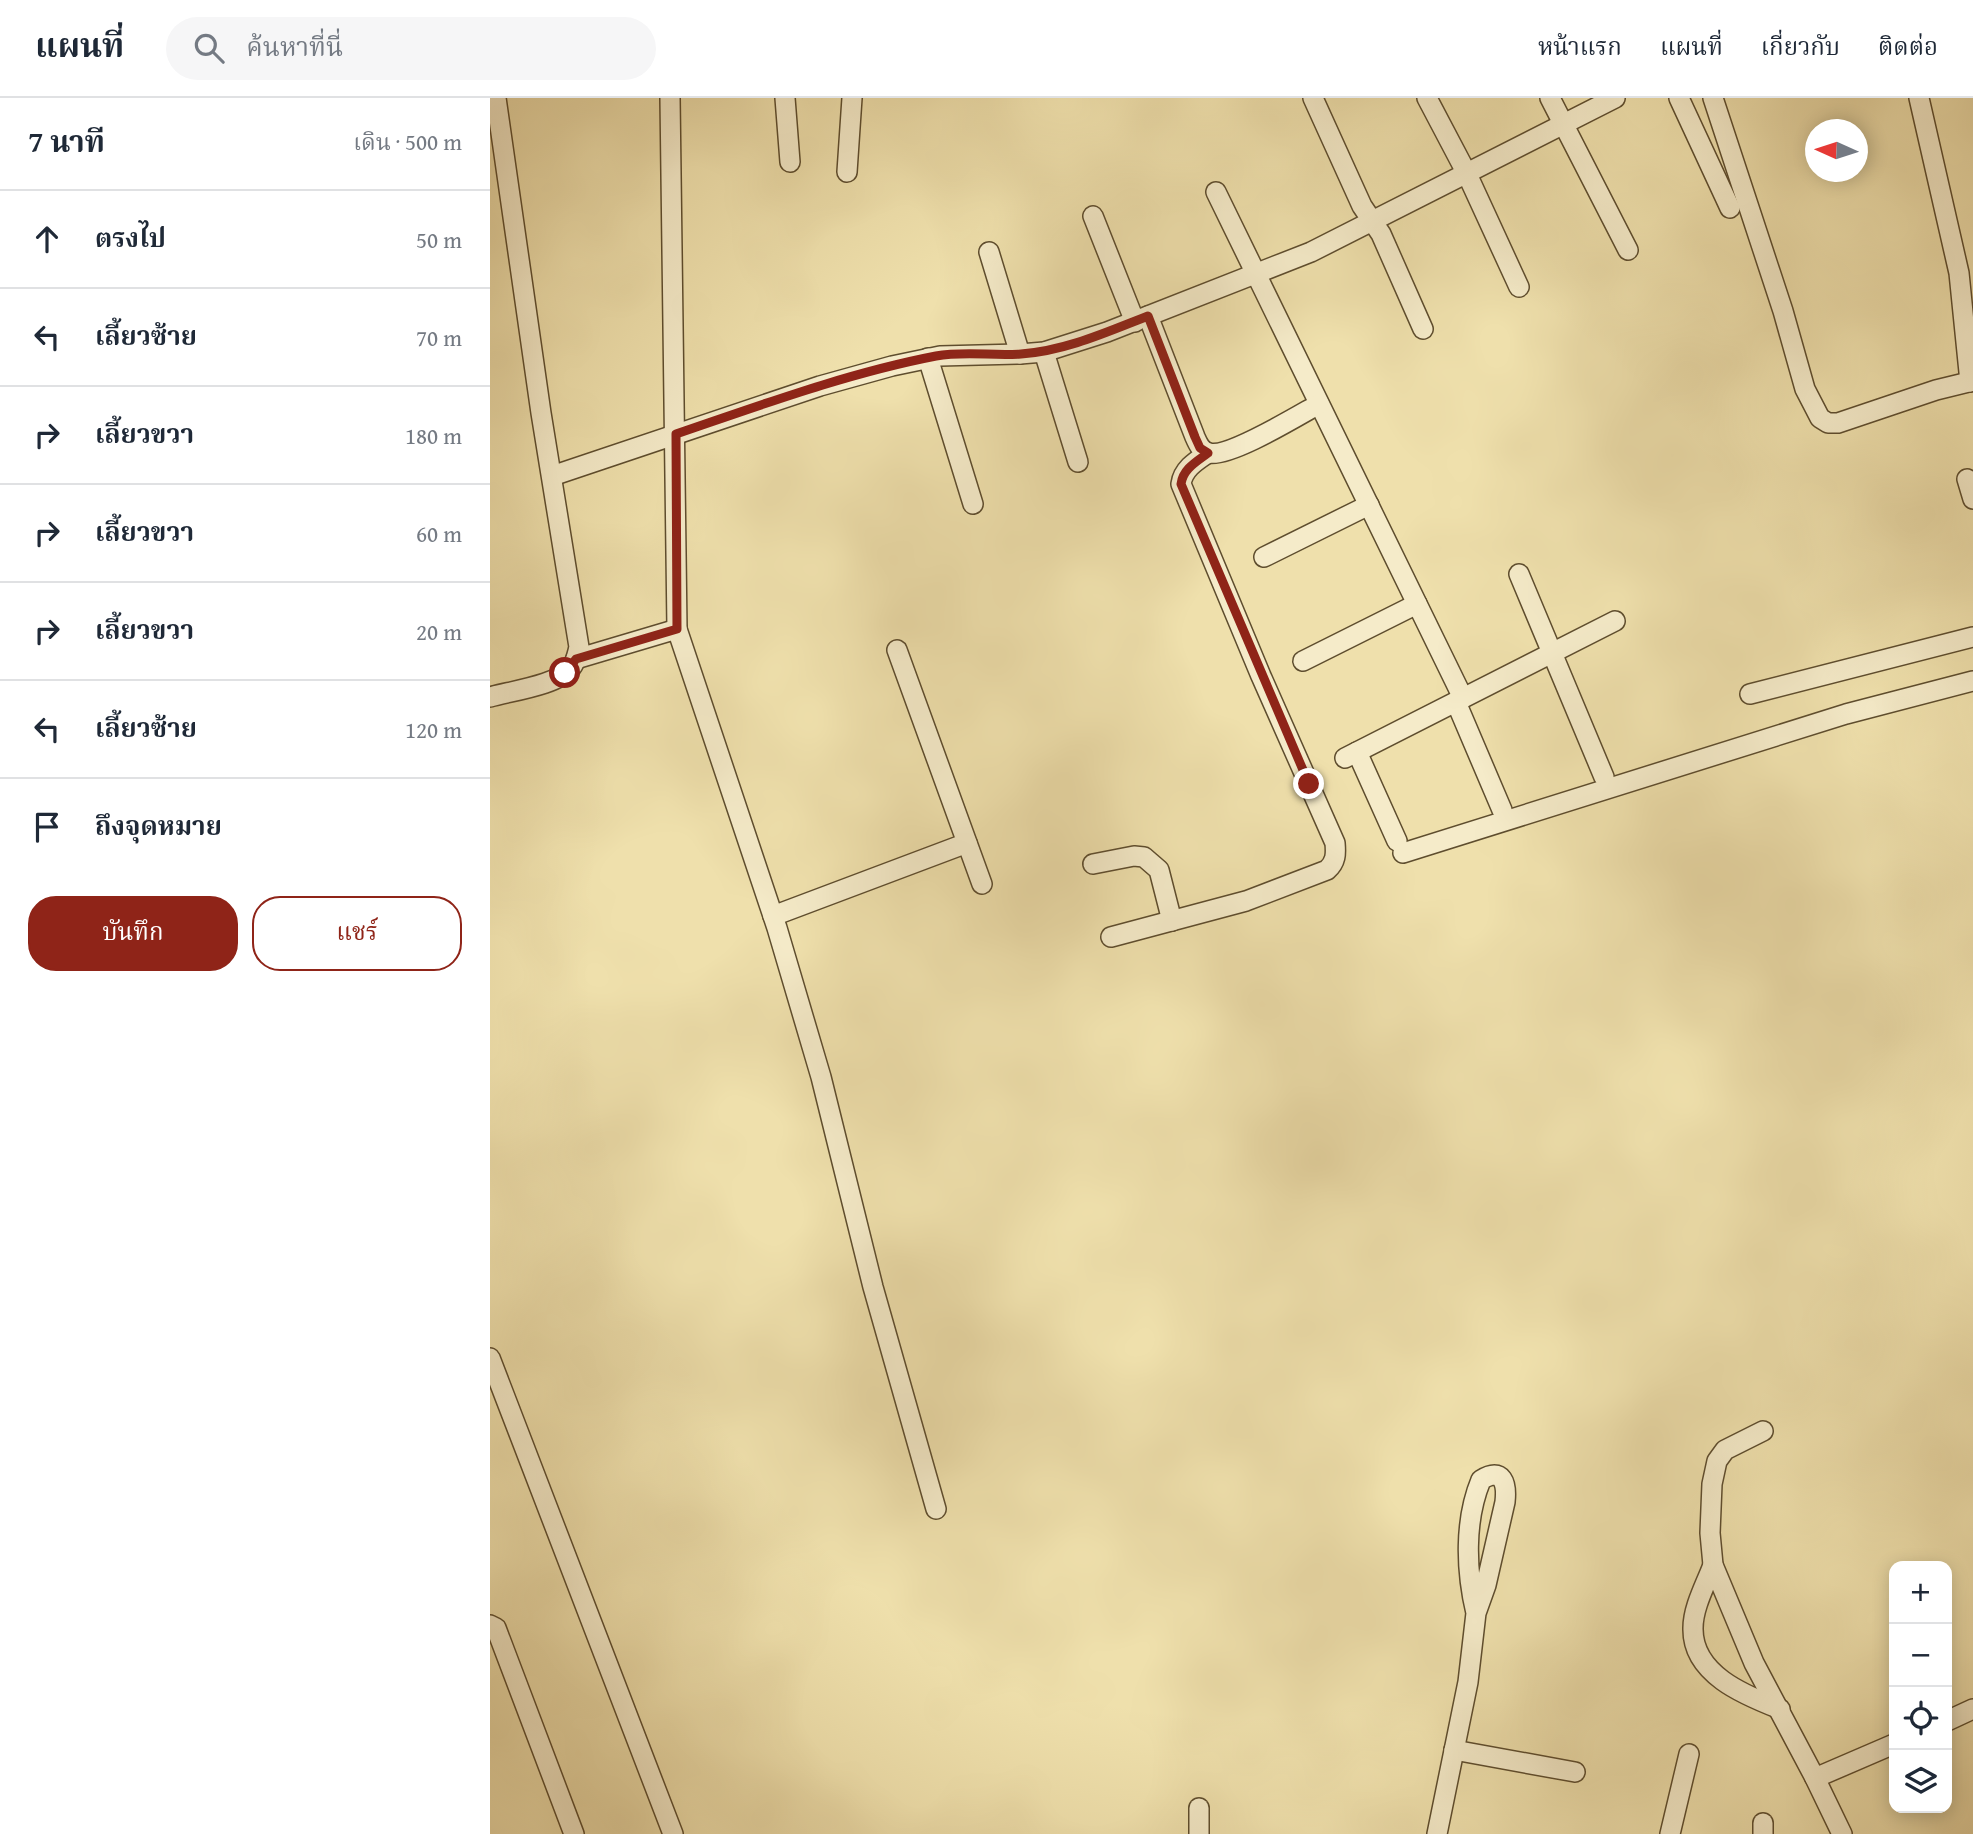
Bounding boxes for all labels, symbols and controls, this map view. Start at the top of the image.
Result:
search box [166,17,656,80]
text: แผนที่ [35,21,124,69]
text: ค้นหาที่นี่ [246,27,343,66]
icon: search [190,29,228,67]
text: หน้าแรก [1538,29,1622,64]
text: แผนที่ [1660,29,1723,64]
text: เกี่ยวกับ [1761,29,1840,64]
text: ติดต่อ [1878,29,1938,64]
text: 7 นาที [28,119,105,163]
north arrow [1805,119,1868,182]
text: เดิน · 500 m [353,125,462,158]
text: ตรงไป [95,218,166,257]
icon: ahead [28,220,66,258]
text: 50 m [416,223,462,256]
text: เลี้ยวซ้าย [95,316,197,355]
icon: left [28,318,66,356]
text: 70 m [416,321,462,354]
text: เลี้ยวขวา [95,414,194,453]
icon: right [28,416,66,454]
text: 180 m [405,419,462,452]
text: เลี้ยวขวา [95,512,194,551]
icon: right [28,514,66,552]
text: 60 m [416,517,462,550]
text: เลี้ยวขวา [95,610,194,649]
icon: right [28,612,66,650]
text: 20 m [416,615,462,648]
route start [549,657,580,688]
text: เลี้ยวซ้าย [95,708,197,747]
icon: left [28,710,66,748]
text: 120 m [405,713,462,746]
route end [1293,768,1324,799]
text: ถึงจุดหมาย [95,806,222,845]
icon: arrive [28,808,66,846]
button: บันทึก [28,896,238,971]
button: แชร์ [252,896,462,971]
map controls [1889,1561,1952,1813]
button: + [1889,1561,1952,1624]
button: − [1889,1624,1952,1687]
button: locate [1889,1687,1952,1750]
button: layers [1889,1750,1952,1813]

